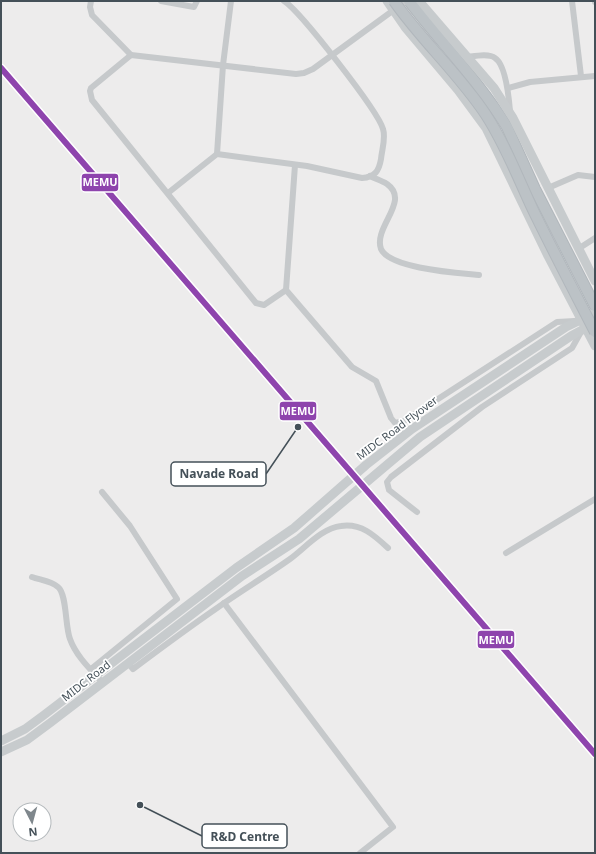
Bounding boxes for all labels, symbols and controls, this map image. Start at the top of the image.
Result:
line badge: MEMU [81,173,119,192]
text: MEMU [82,174,118,189]
street label: MIDC Road Flyover [353,392,441,463]
line badge: MEMU [279,401,317,421]
text: MEMU [280,403,316,418]
callout: Navade Road [171,462,266,486]
text: Navade Road [180,465,259,482]
line badge: MEMU [477,630,515,649]
text: MEMU [478,632,514,647]
street label: MIDC Road [58,657,113,704]
north arrow [12,802,52,842]
callout: R&D Centre [202,824,287,848]
text: N [28,825,38,840]
text: R&D Centre [211,828,279,845]

